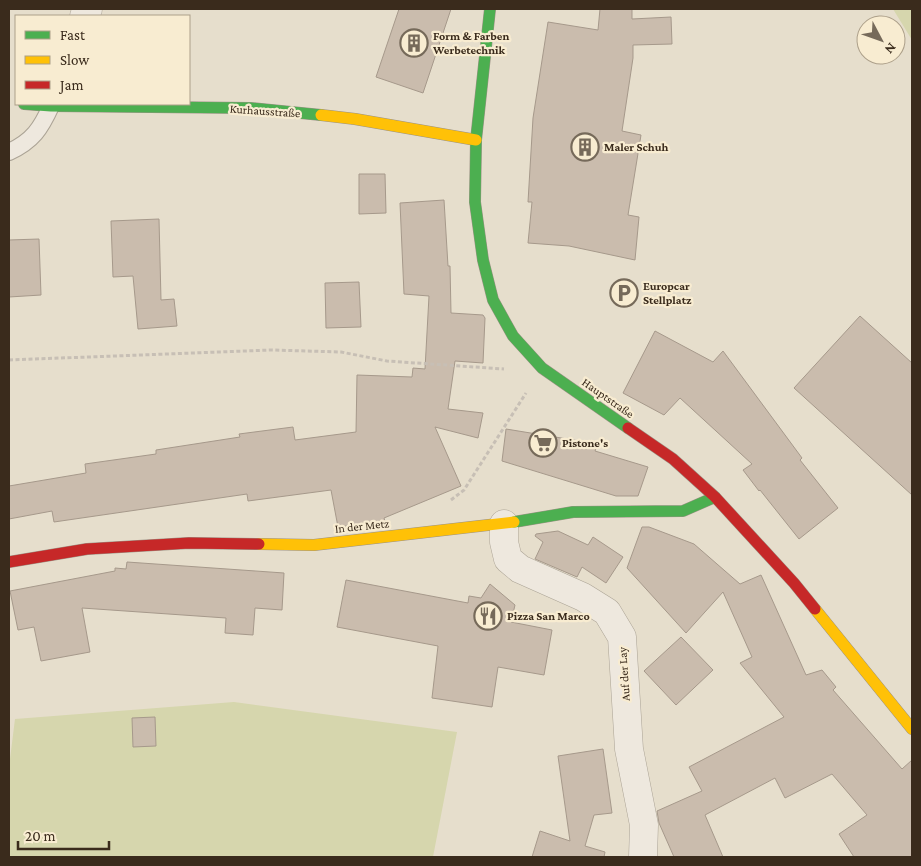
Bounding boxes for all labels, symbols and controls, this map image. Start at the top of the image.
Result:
legend [15,15,190,105]
north arrow [856,15,906,65]
text: Fast [60,27,86,43]
building icon: Form & Farben Werbetechnik [399,28,429,58]
place label: Form & Farben Werbetechnik [432,29,509,57]
text: N [881,40,900,58]
text: Slow [60,52,90,68]
text: Jam [58,77,83,94]
street label: Kurhausstraße [229,102,301,120]
building icon: Maler Schuh [570,132,600,162]
place label: Maler Schuh [604,140,668,154]
parking icon: Europcar Stellplatz [609,278,639,308]
place label: Europcar Stellplatz [643,279,692,307]
street label: Hauptstraße [579,375,637,421]
supermarket icon: Pistone's [528,428,558,458]
place label: Pistone's [562,436,608,450]
street label: In der Metz [334,516,390,536]
restaurant icon: Pizza San Marco [473,601,503,631]
place label: Pizza San Marco [507,609,590,623]
street label: Auf der Lay [615,646,633,701]
scale bar [18,818,109,850]
text: 20 m [25,828,56,844]

